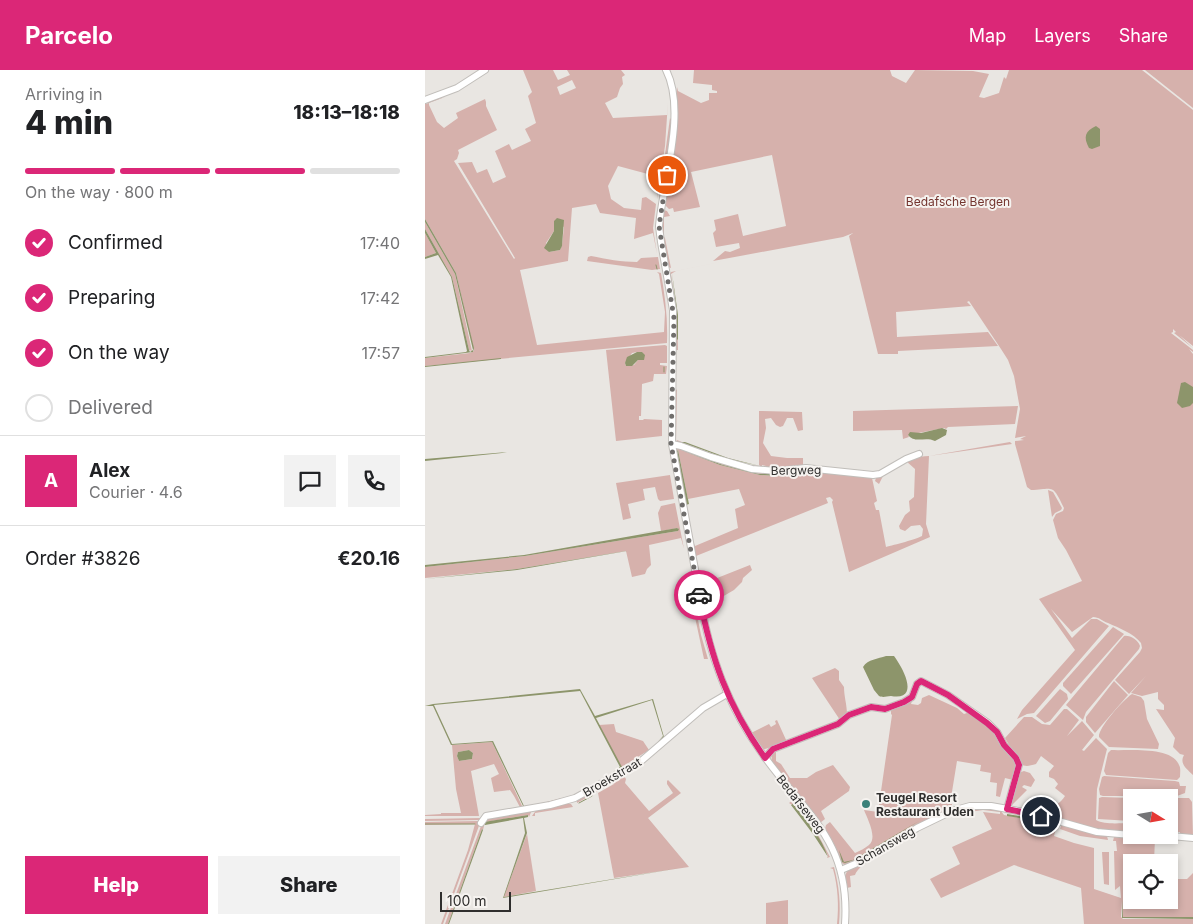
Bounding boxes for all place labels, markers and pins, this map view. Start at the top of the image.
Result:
pin [646,154,688,196]
place label: Teugel Resort Restaurant Uden [876,790,974,819]
pin [1020,795,1062,837]
marker: Teugel Resort Restaurant Uden [860,798,872,810]

